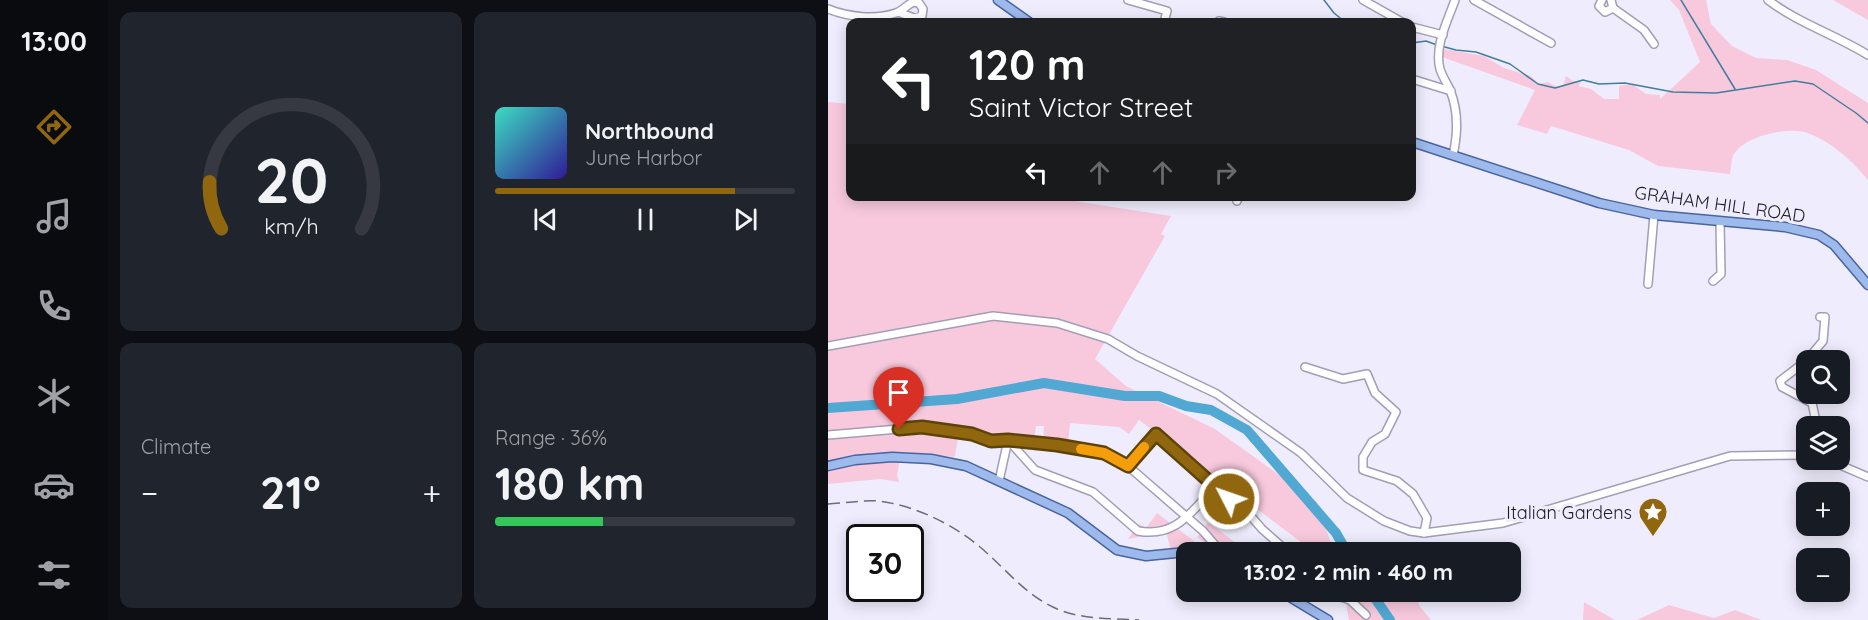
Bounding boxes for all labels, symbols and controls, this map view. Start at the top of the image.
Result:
text: 13:00 [21,24,87,58]
text: 120 m [969,38,1086,91]
icon: left [870,42,948,120]
text: Saint Victor Street [969,90,1193,124]
icon: directions [33,106,75,148]
text: Northbound [585,117,714,145]
text: 20 [254,141,328,219]
text: June Harbor [585,145,702,170]
icon: left [1020,156,1053,189]
icon: ahead [1083,156,1116,189]
icon: ahead [1146,156,1179,189]
icon: right [1209,156,1242,189]
street label: GRAHAM HILL ROAD [1633,181,1807,227]
icon: music [33,195,75,237]
icon: previous [529,203,562,236]
icon: pause [629,203,662,236]
icon: next [729,203,762,236]
text: km/h [264,213,318,239]
icon: phone [33,285,75,327]
map controls [1796,350,1850,602]
button: search [1796,350,1850,404]
pin [873,367,924,429]
icon: climate [33,375,75,417]
icon: arrive [882,376,915,409]
button: layers [1796,416,1850,470]
text: Range · 36% [495,425,607,450]
text: Climate [141,434,211,459]
text: 180 km [495,455,645,511]
icon: car [33,464,75,506]
text: 21° [260,464,321,520]
position arrow [1197,467,1261,531]
text: − [141,472,158,513]
text: + [422,472,441,513]
button: + [1796,482,1850,536]
place icon: Italian Gardens [1637,496,1669,538]
place label: Italian Gardens [1506,501,1632,524]
speed limit sign: 30 [846,524,924,602]
button: − [1796,548,1850,602]
icon: filters [33,554,75,596]
text: 13:02 · 2 min · 460 m [1244,558,1453,586]

